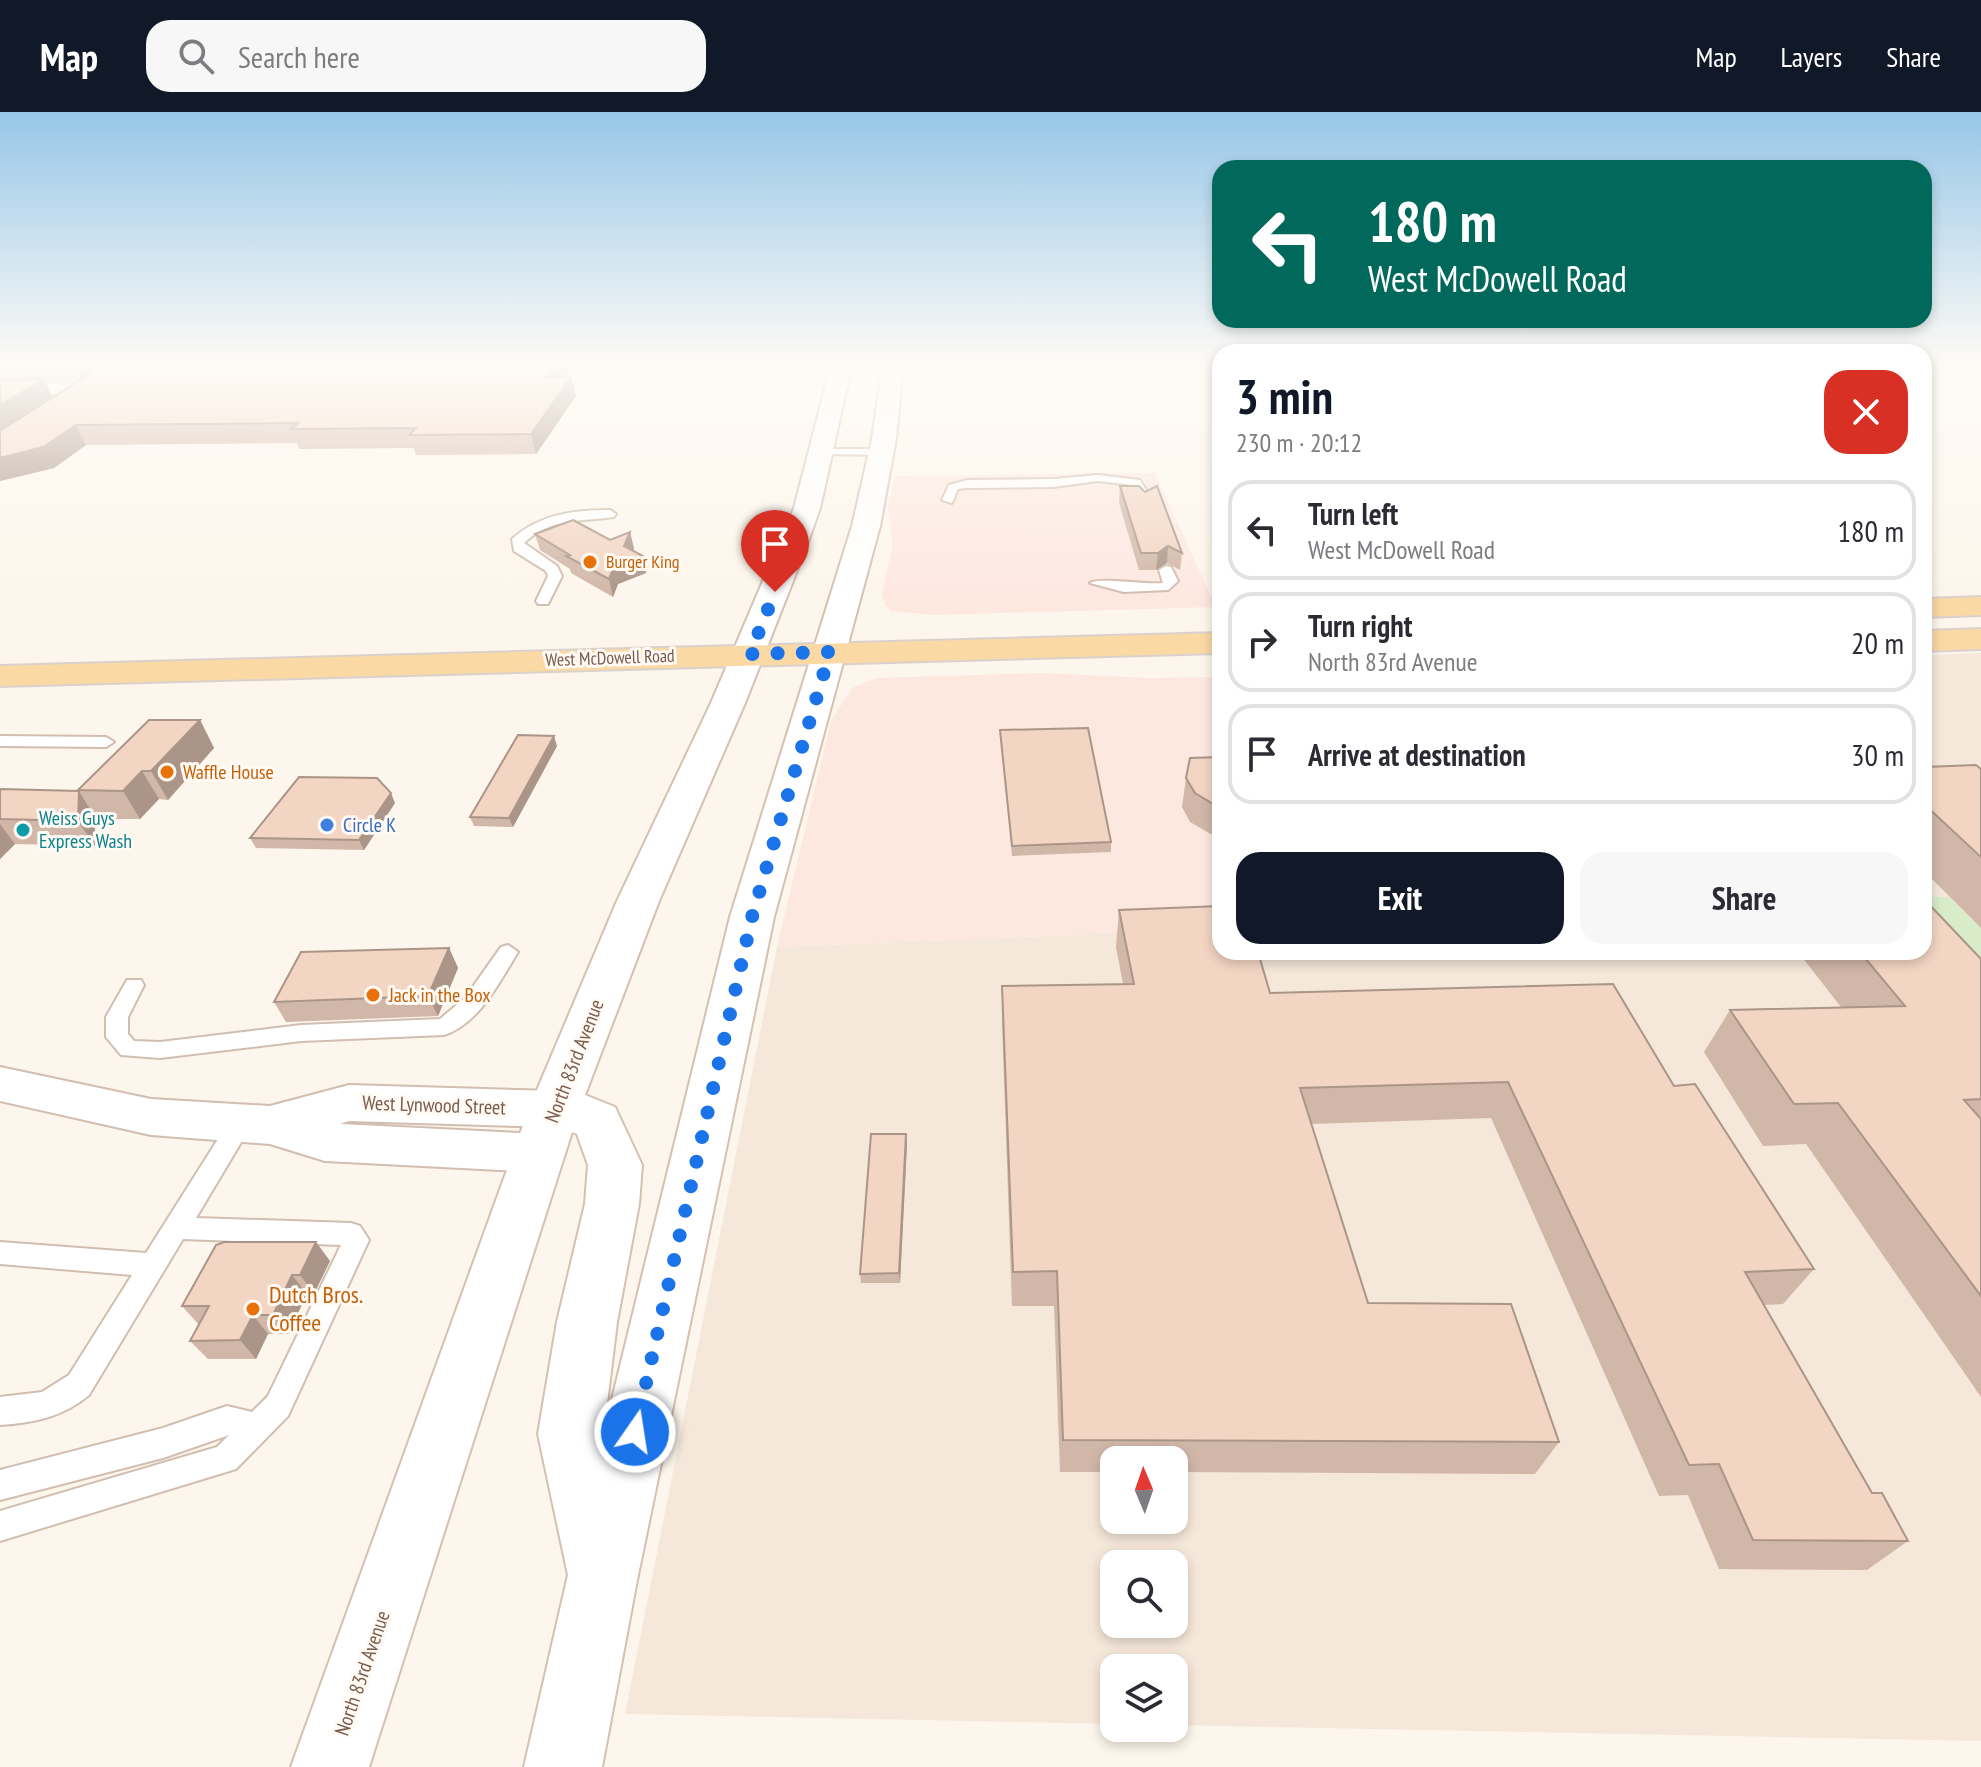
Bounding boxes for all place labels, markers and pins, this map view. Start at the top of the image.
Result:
pin [741,510,809,592]
place label: Burger King [606,550,680,573]
marker: Burger King [581,553,599,571]
place label: Waffle House [183,759,274,785]
marker: Waffle House [158,763,176,781]
place label: Weiss Guys Express Wash [39,805,132,854]
place label: Circle K [343,812,396,838]
marker: Circle K [318,816,336,834]
marker: Weiss Guys Express Wash [14,821,32,839]
place label: Jack in the Box [388,982,491,1008]
marker: Jack in the Box [364,986,382,1004]
place label: Dutch Bros. Coffee [269,1279,363,1338]
marker: Dutch Bros. Coffee [244,1300,262,1318]

